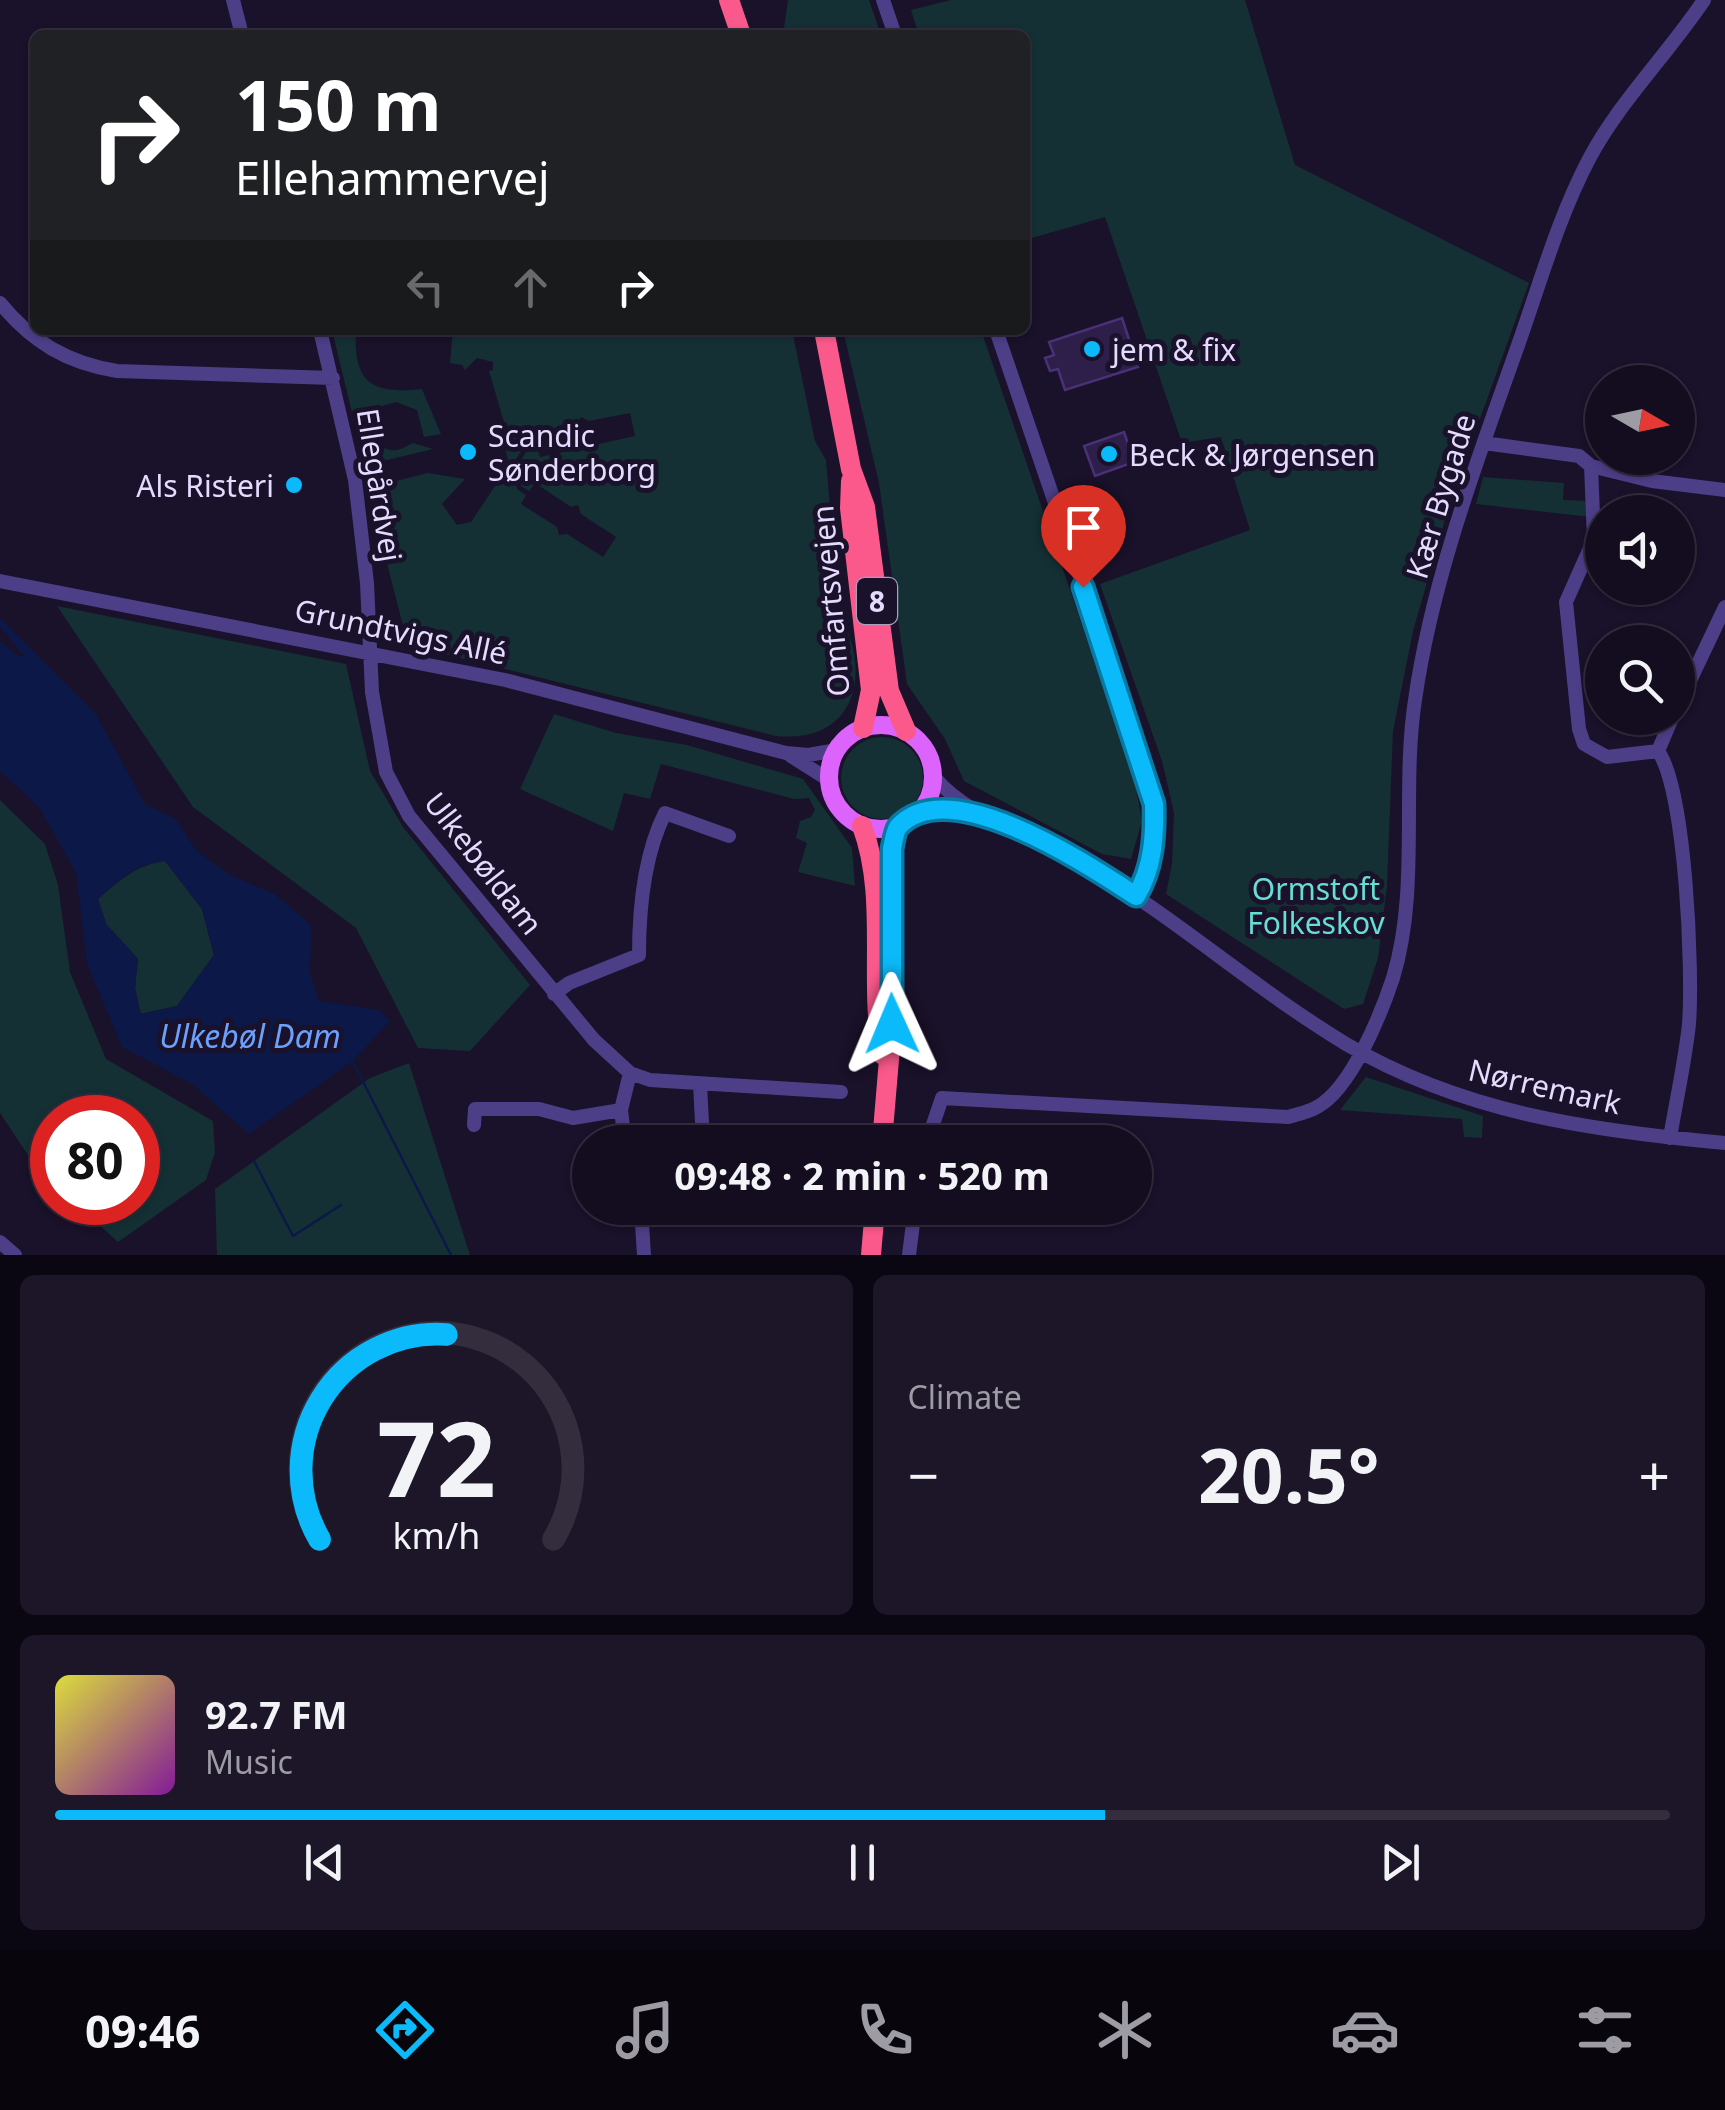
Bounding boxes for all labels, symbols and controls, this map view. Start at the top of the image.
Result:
text: 150 m [235,56,442,152]
icon: right [70,70,200,200]
text: Ellehammervej [235,147,550,208]
icon: left [398,260,453,315]
icon: ahead [503,260,558,315]
icon: right [608,260,663,315]
place label: jem & fix [1110,329,1236,370]
marker: jem & fix [1081,338,1103,360]
north arrow [1585,365,1695,475]
map controls [1585,365,1695,735]
street label: Ellegårdvej [348,405,412,565]
street label: Kær Bygade [1396,409,1484,583]
place label: Scandic Sønderborg [488,415,656,490]
place label: Beck & Jørgensen [1129,434,1376,475]
marker: Scandic Sønderborg [457,441,479,463]
marker: Beck & Jørgensen [1098,443,1120,465]
place label: Als Risteri [136,465,274,506]
marker: Als Risteri [283,474,305,496]
pin [1041,485,1126,588]
button: sound [1585,495,1695,605]
icon: arrive [1056,500,1111,555]
street label: Omfartsvejen [801,504,859,698]
road number: 8 [857,578,897,624]
street label: Grundtvigs Allé [291,589,511,673]
button: search [1585,625,1695,735]
street label: Ulkebøldam [415,783,553,943]
park label: Ormstoft Folkeskov [1247,868,1386,943]
position arrow [840,972,944,1076]
water label: Ulkebøl Dam [159,1014,341,1057]
street label: Nørremark [1465,1049,1625,1123]
speed limit sign: 80 [30,1095,160,1225]
text: 09:48 · 2 min · 520 m [674,1149,1050,1201]
text: Climate [908,1375,1022,1418]
text: 72 [377,1386,496,1527]
text: 20.5° [1198,1423,1380,1525]
text: − [908,1437,939,1512]
text: + [1639,1437,1670,1512]
text: km/h [392,1511,480,1559]
text: 92.7 FM [205,1688,347,1740]
text: Music [205,1740,293,1783]
icon: previous [297,1835,352,1890]
icon: pause [835,1835,890,1890]
icon: next [1373,1835,1428,1890]
icon: directions [370,1995,440,2065]
icon: music [610,1995,680,2065]
icon: phone [850,1995,920,2065]
icon: climate [1090,1995,1160,2065]
icon: car [1330,1995,1400,2065]
icon: filters [1570,1995,1640,2065]
text: 09:46 [85,2000,201,2061]

